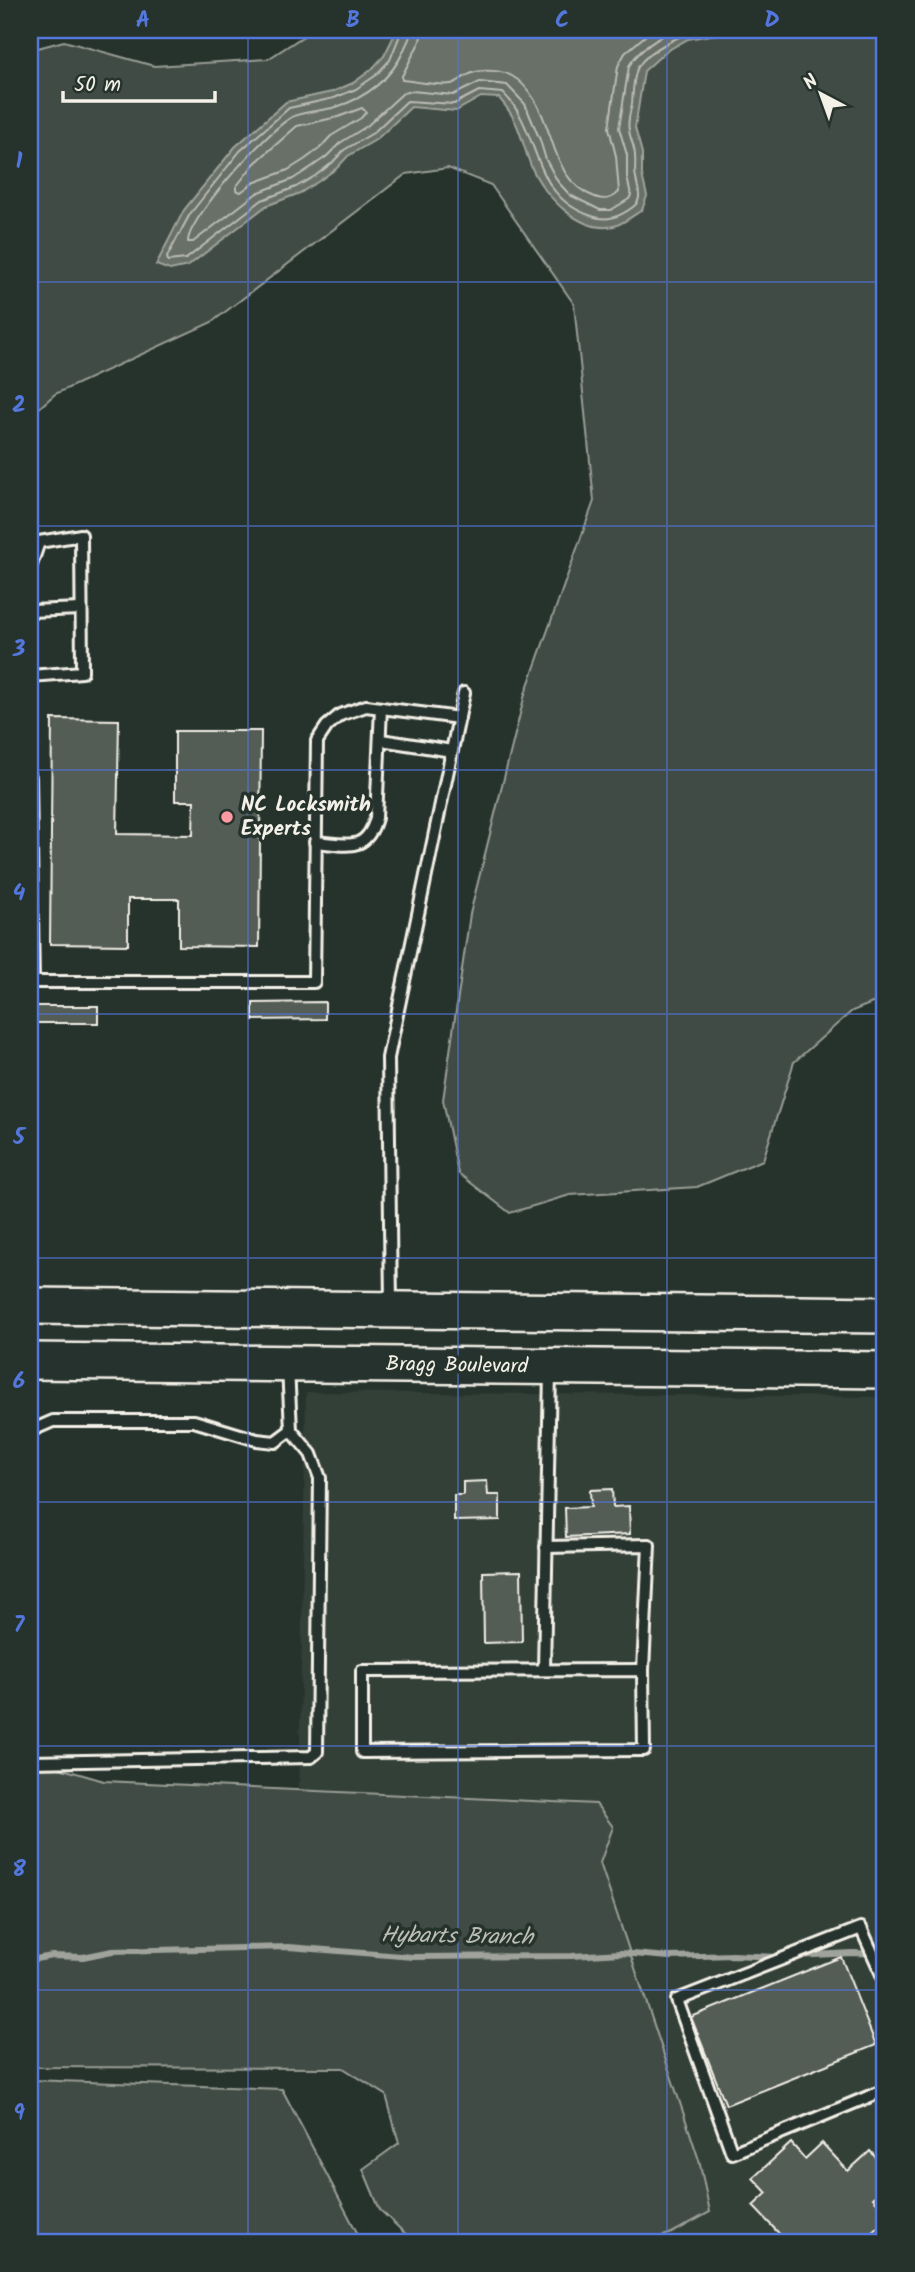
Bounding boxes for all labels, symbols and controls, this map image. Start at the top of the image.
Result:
text: A [136,3,150,39]
text: B [346,3,360,39]
text: C [555,3,569,39]
text: D [764,3,780,39]
scale bar [63,60,215,104]
north arrow [786,60,856,130]
text: N [797,67,826,98]
text: 50 m [74,69,121,102]
text: 1 [16,144,23,180]
text: 2 [12,388,26,424]
text: 3 [12,632,26,668]
place label: NC Locksmith Experts [241,789,371,846]
marker: NC Locksmith Experts [219,809,235,825]
text: 4 [13,876,26,912]
text: 5 [12,1120,27,1156]
street label: Bragg Boulevard [386,1348,529,1384]
text: 6 [13,1364,25,1400]
text: 7 [14,1608,26,1644]
text: 8 [12,1852,26,1888]
water label: Hybarts Branch [380,1918,535,1956]
text: 9 [13,2096,25,2132]

